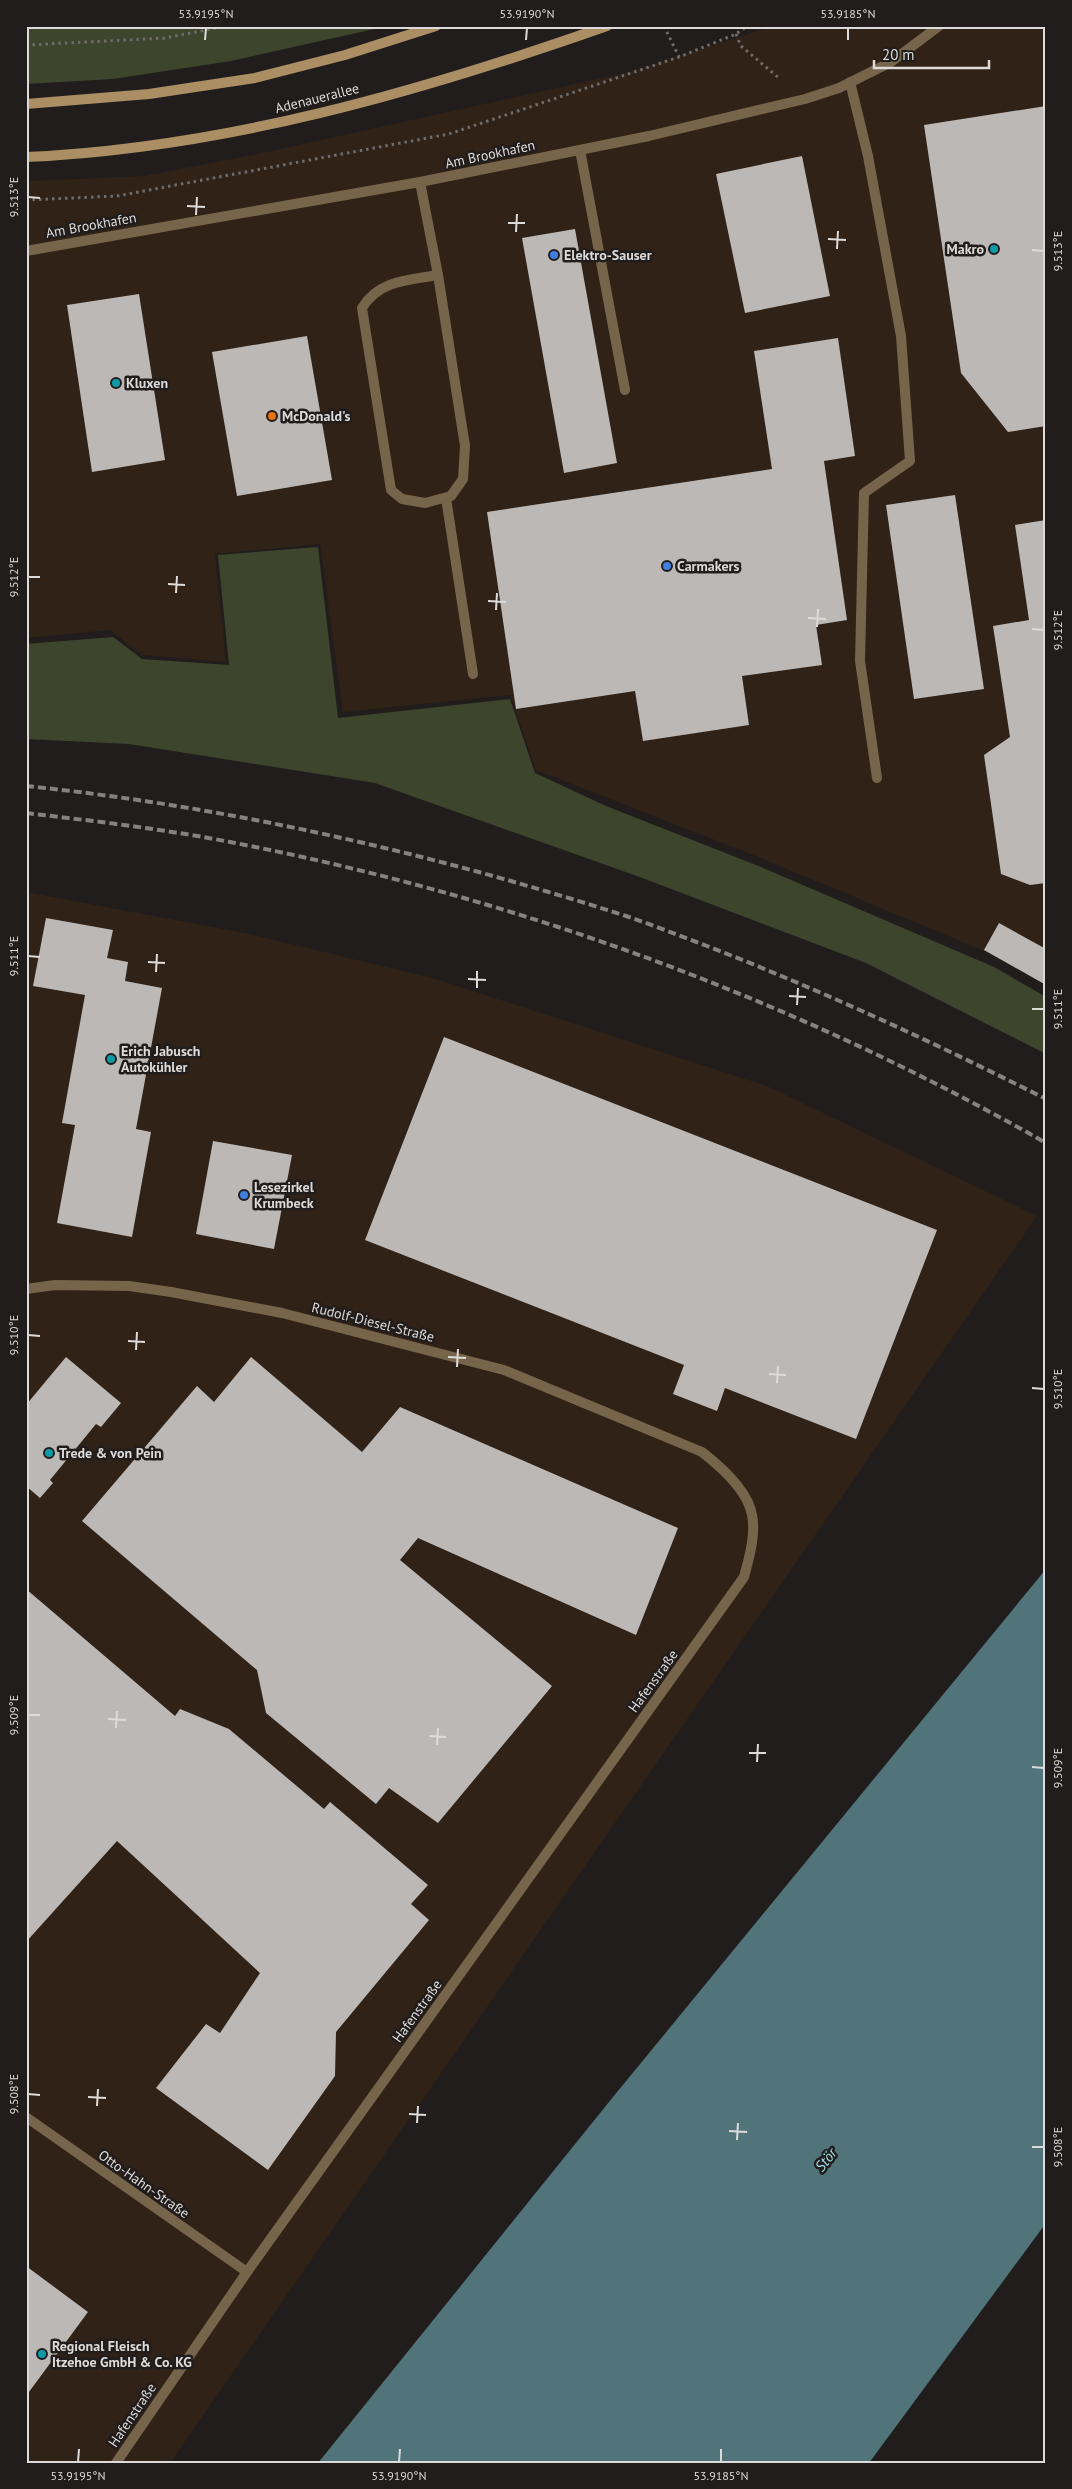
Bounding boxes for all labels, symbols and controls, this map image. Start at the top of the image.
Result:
text: 53.9195°N [179,6,233,21]
text: 53.9190°N [500,6,554,21]
text: 53.9185°N [821,6,875,21]
scale bar [874,38,990,70]
text: 20 m [882,45,915,64]
street label: Adenauerallee [273,79,361,117]
street label: Am Brookhafen [443,136,537,172]
text: 9.513°E [6,177,21,217]
street label: Am Brookhafen [44,208,138,242]
text: 9.513°E [1050,231,1065,271]
place label: Makro [947,240,984,258]
marker: Makro [988,243,1000,255]
place label: Elektro-Sauser [564,246,652,264]
marker: Elektro-Sauser [548,249,560,261]
place label: Kluxen [126,374,168,392]
marker: Kluxen [110,377,122,389]
place label: McDonald's [282,407,351,425]
marker: McDonald's [266,410,278,422]
text: 9.512°E [6,557,21,597]
place label: Carmakers [677,557,739,575]
marker: Carmakers [661,560,673,572]
text: 9.512°E [1050,610,1065,650]
text: 9.511°E [6,936,21,976]
text: 9.511°E [1050,989,1065,1029]
place label: Erich Jabusch Autokühler [121,1042,200,1076]
marker: Erich Jabusch Autokühler [105,1053,117,1065]
place label: Lesezirkel Krumbeck [254,1178,315,1212]
marker: Lesezirkel Krumbeck [238,1189,250,1201]
street label: Rudolf-Diesel-Straße [310,1298,436,1346]
text: 9.510°E [6,1315,21,1355]
text: 9.510°E [1050,1369,1065,1409]
place label: Trede & von Pein [59,1444,162,1462]
marker: Trede & von Pein [43,1447,55,1459]
street label: Hafenstraße [624,1646,682,1716]
text: 9.509°E [6,1695,21,1735]
text: 9.509°E [1050,1748,1065,1788]
street label: Hafenstraße [388,1976,446,2046]
text: 9.508°E [6,2074,21,2114]
text: 9.508°E [1050,2127,1065,2167]
water label: Stör [811,2143,841,2175]
street label: Otto-Hahn-Straße [95,2146,193,2222]
place label: Regional Fleisch Itzehoe GmbH & Co. KG [52,2337,192,2371]
marker: Regional Fleisch Itzehoe GmbH & Co. KG [36,2348,48,2360]
street label: Hafenstraße [104,2380,160,2450]
text: 53.9195°N [51,2468,105,2483]
text: 53.9190°N [372,2468,426,2483]
text: 53.9185°N [694,2468,748,2483]

